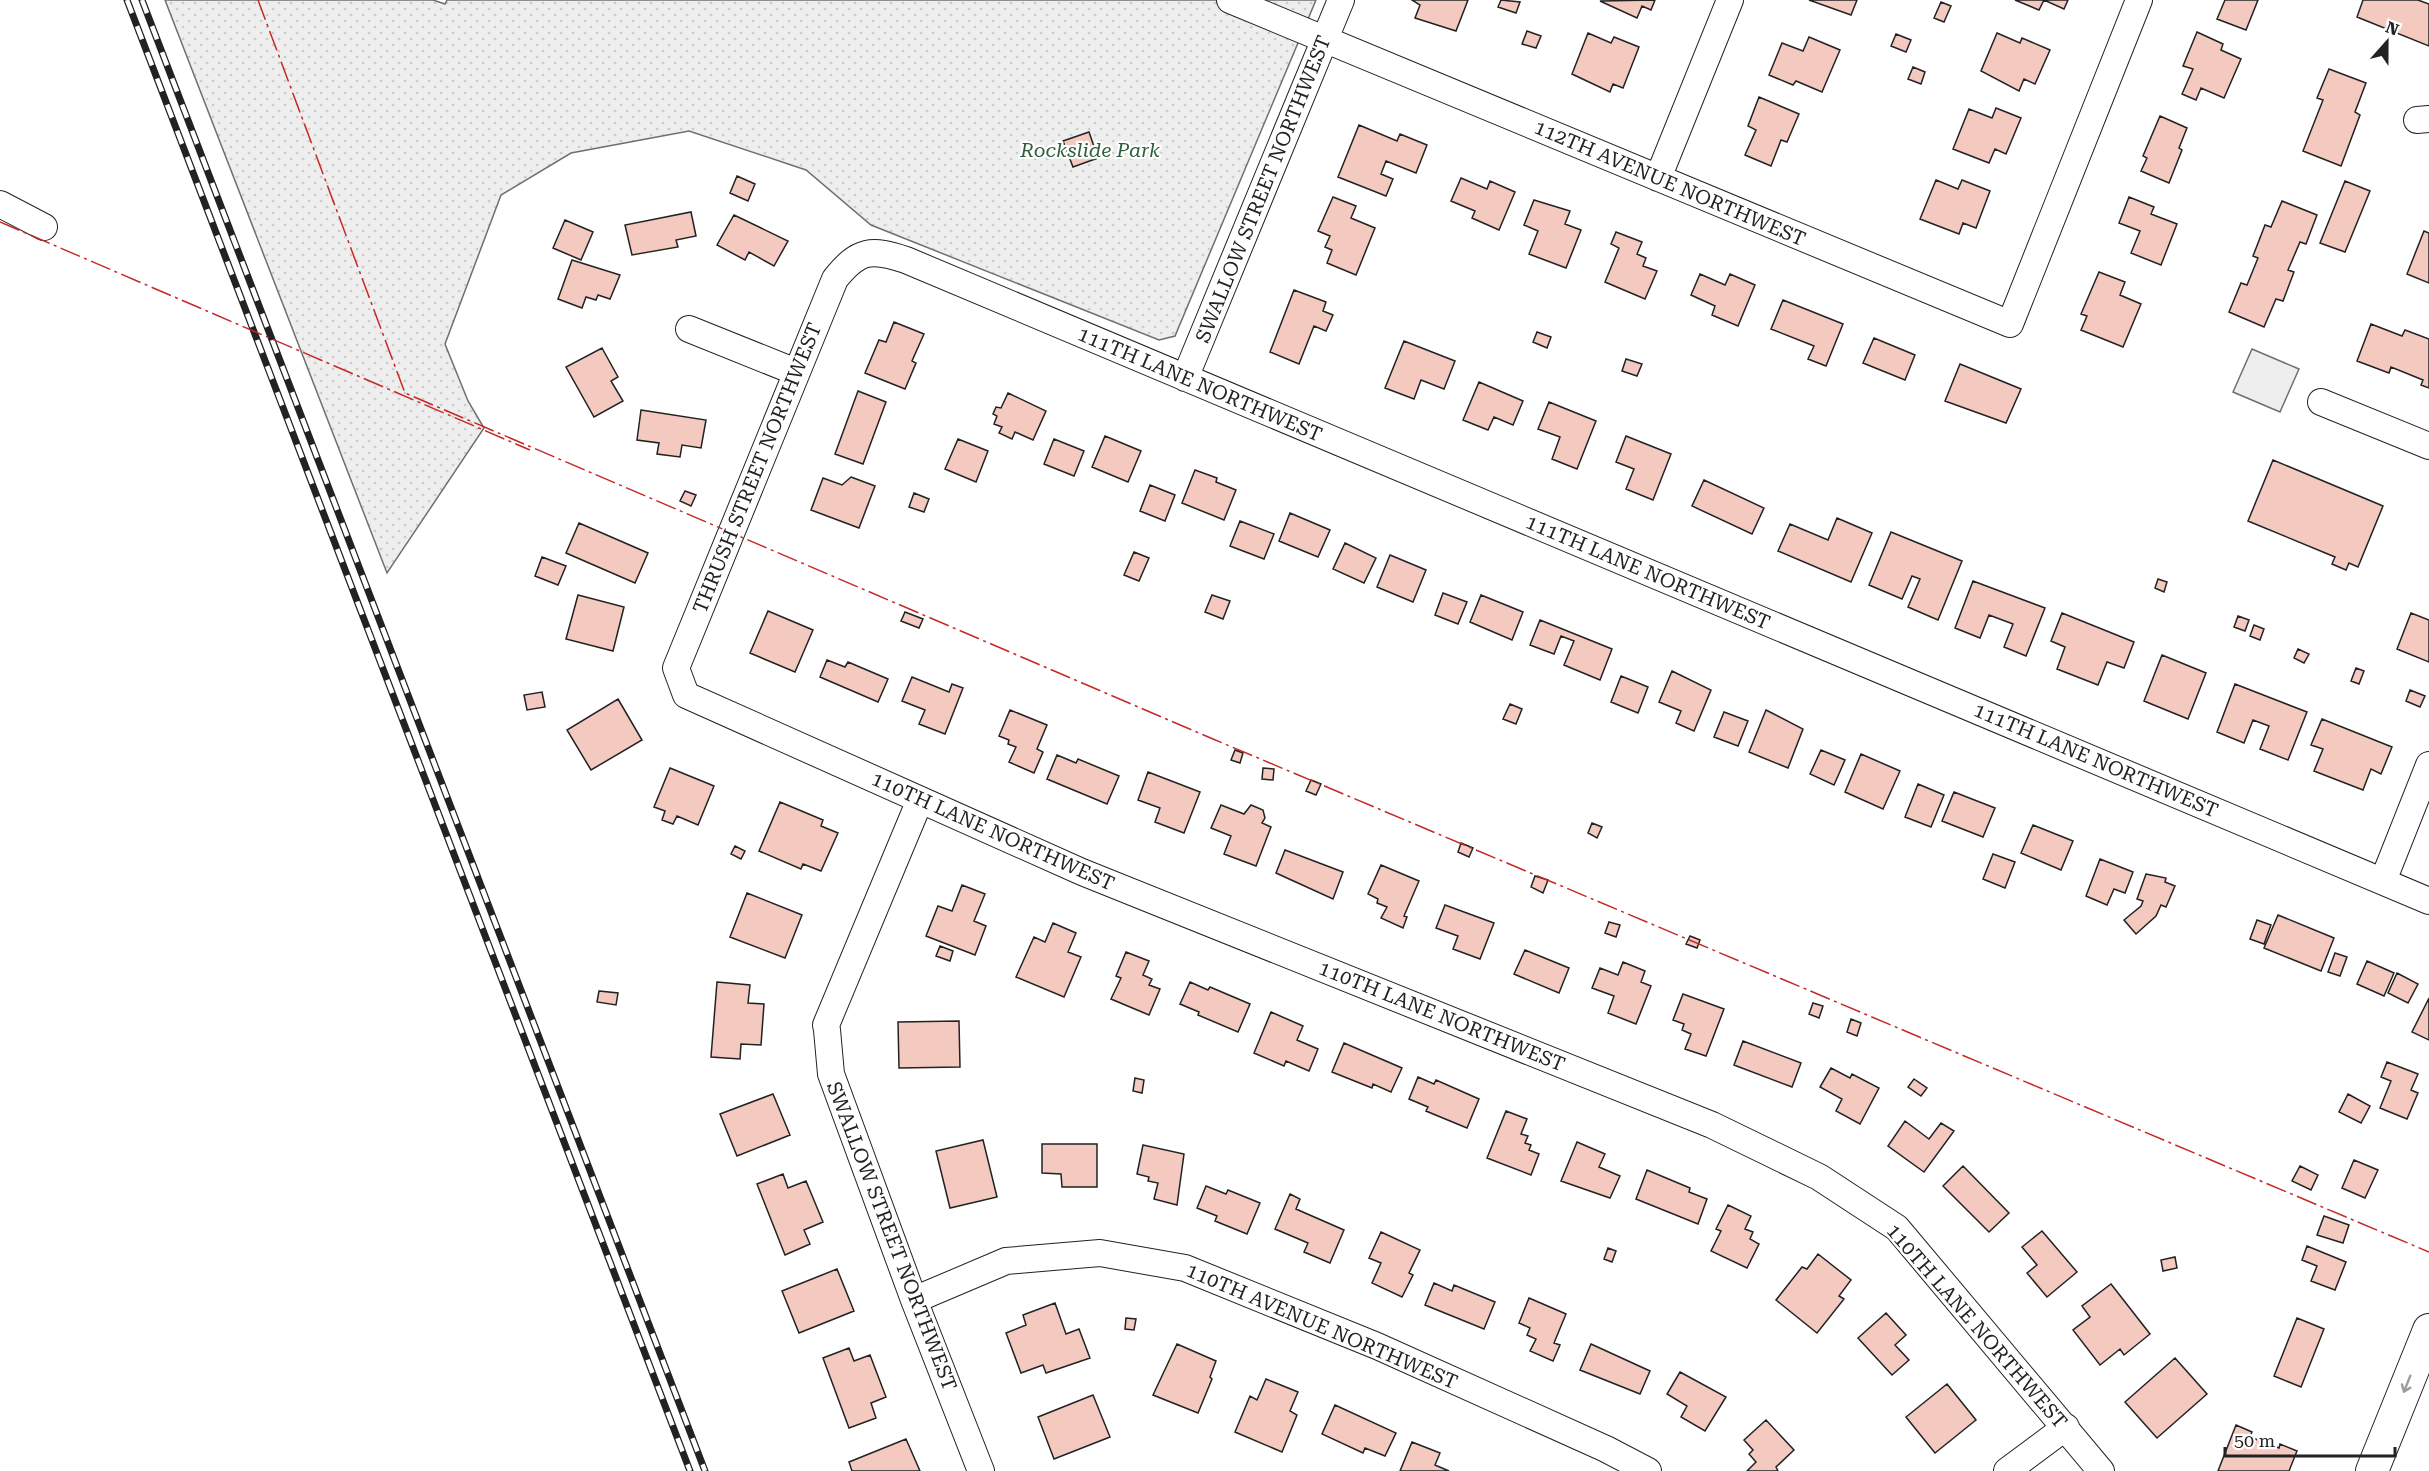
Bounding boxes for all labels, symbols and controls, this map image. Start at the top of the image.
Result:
north arrow [2357,12,2417,72]
text: N [2383,17,2401,40]
street label: SWALLOW STREET NORTHWEST [1190,32,1336,346]
street label: 112TH AVENUE NORTHWEST [1531,115,1809,251]
park label: Rockslide Park [1019,138,1160,162]
street label: THRUSH STREET NORTHWEST [688,319,826,617]
street label: 111TH LANE NORTHWEST [1074,322,1326,446]
street label: 111TH LANE NORTHWEST [1522,510,1774,634]
street label: 111TH LANE NORTHWEST [1970,698,2222,822]
street label: 110TH LANE NORTHWEST [868,767,1118,895]
street label: 110TH LANE NORTHWEST [1315,956,1569,1076]
street label: SWALLOW STREET NORTHWEST [822,1078,962,1394]
street label: 110TH LANE NORTHWEST [1882,1219,2072,1433]
street label: 110TH AVENUE NORTHWEST [1183,1258,1461,1394]
one-way arrow [2401,1374,2412,1393]
scale bar [2225,1420,2394,1458]
text: 50 m [2234,1430,2275,1451]

